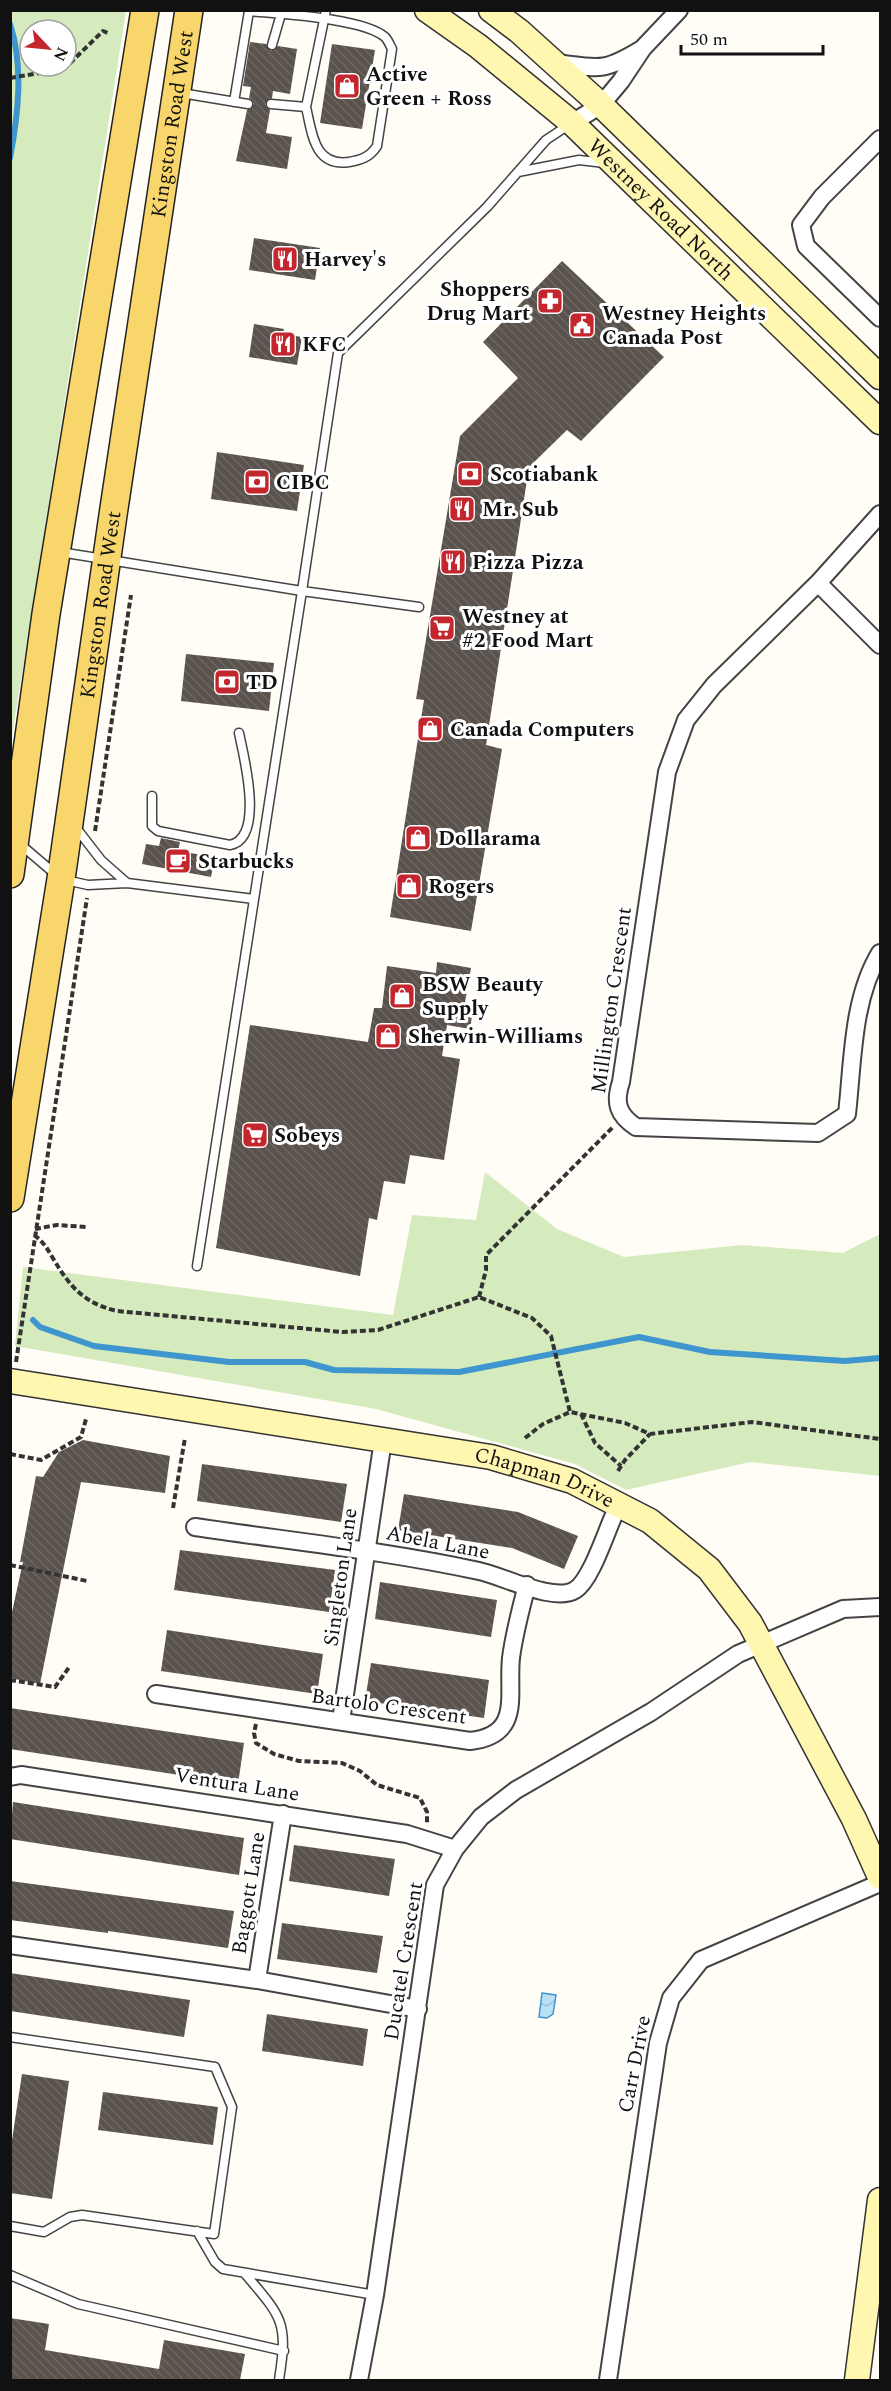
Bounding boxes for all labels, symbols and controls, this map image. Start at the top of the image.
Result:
north arrow [18,18,78,78]
scale bar [681,18,824,56]
text: 50 m [690,26,728,53]
street label: Kingston Road West [143,28,203,220]
text: N [47,43,74,65]
place label: Active Green + Ross [366,59,492,115]
shop icon: Active Green + Ross [332,71,362,101]
street label: Westney Road North [580,131,741,289]
restaurant icon: Harvey's [270,244,300,274]
place label: Harvey's [304,244,386,276]
place label: Shoppers Drug Mart [426,274,530,330]
pharmacy icon: Shoppers Drug Mart [535,286,565,316]
place label: Westney Heights Canada Post [602,298,766,354]
public building icon: Westney Heights Canada Post [567,310,597,340]
restaurant icon: KFC [268,329,298,359]
place label: KFC [302,329,346,361]
bank icon: Scotiabank [455,459,485,489]
place label: Scotiabank [490,459,599,491]
bank icon: CIBC [242,467,272,497]
place label: CIBC [276,467,330,499]
restaurant icon: Mr. Sub [447,494,477,524]
place label: Mr. Sub [482,494,558,526]
street label: Kingston Road West [72,509,130,701]
restaurant icon: Pizza Pizza [438,547,468,577]
place label: Pizza Pizza [472,547,584,579]
place label: Westney at #2 Food Mart [462,601,593,657]
supermarket icon: Westney at #2 Food Mart [427,613,457,643]
bank icon: TD [212,667,242,697]
place label: TD [246,667,278,699]
shop icon: Canada Computers [415,714,445,744]
place label: Canada Computers [450,714,634,746]
shop icon: Dollarama [403,823,433,853]
place label: Dollarama [438,823,541,855]
cafe icon: Starbucks [163,846,193,876]
place label: Starbucks [198,846,294,878]
shop icon: Rogers [394,871,424,901]
place label: Rogers [428,871,494,903]
street label: Millington Crescent [583,905,641,1096]
place label: BSW Beauty Supply [422,969,544,1025]
shop icon: BSW Beauty Supply [387,981,417,1011]
shop icon: Sherwin-Williams [373,1021,403,1051]
place label: Sherwin-Williams [408,1021,583,1053]
supermarket icon: Sobeys [240,1120,270,1150]
place label: Sobeys [274,1120,340,1152]
street label: Chapman Drive [472,1440,620,1517]
street label: Singleton Lane [315,1506,367,1648]
street label: Abela Lane [383,1517,492,1569]
street label: Bartolo Crescent [309,1680,469,1734]
street label: Ventura Lane [172,1759,302,1811]
street label: Baggott Lane [224,1830,274,1957]
street label: Ducatel Crescent [376,1880,432,2043]
street label: Carr Drive [610,2013,660,2116]

